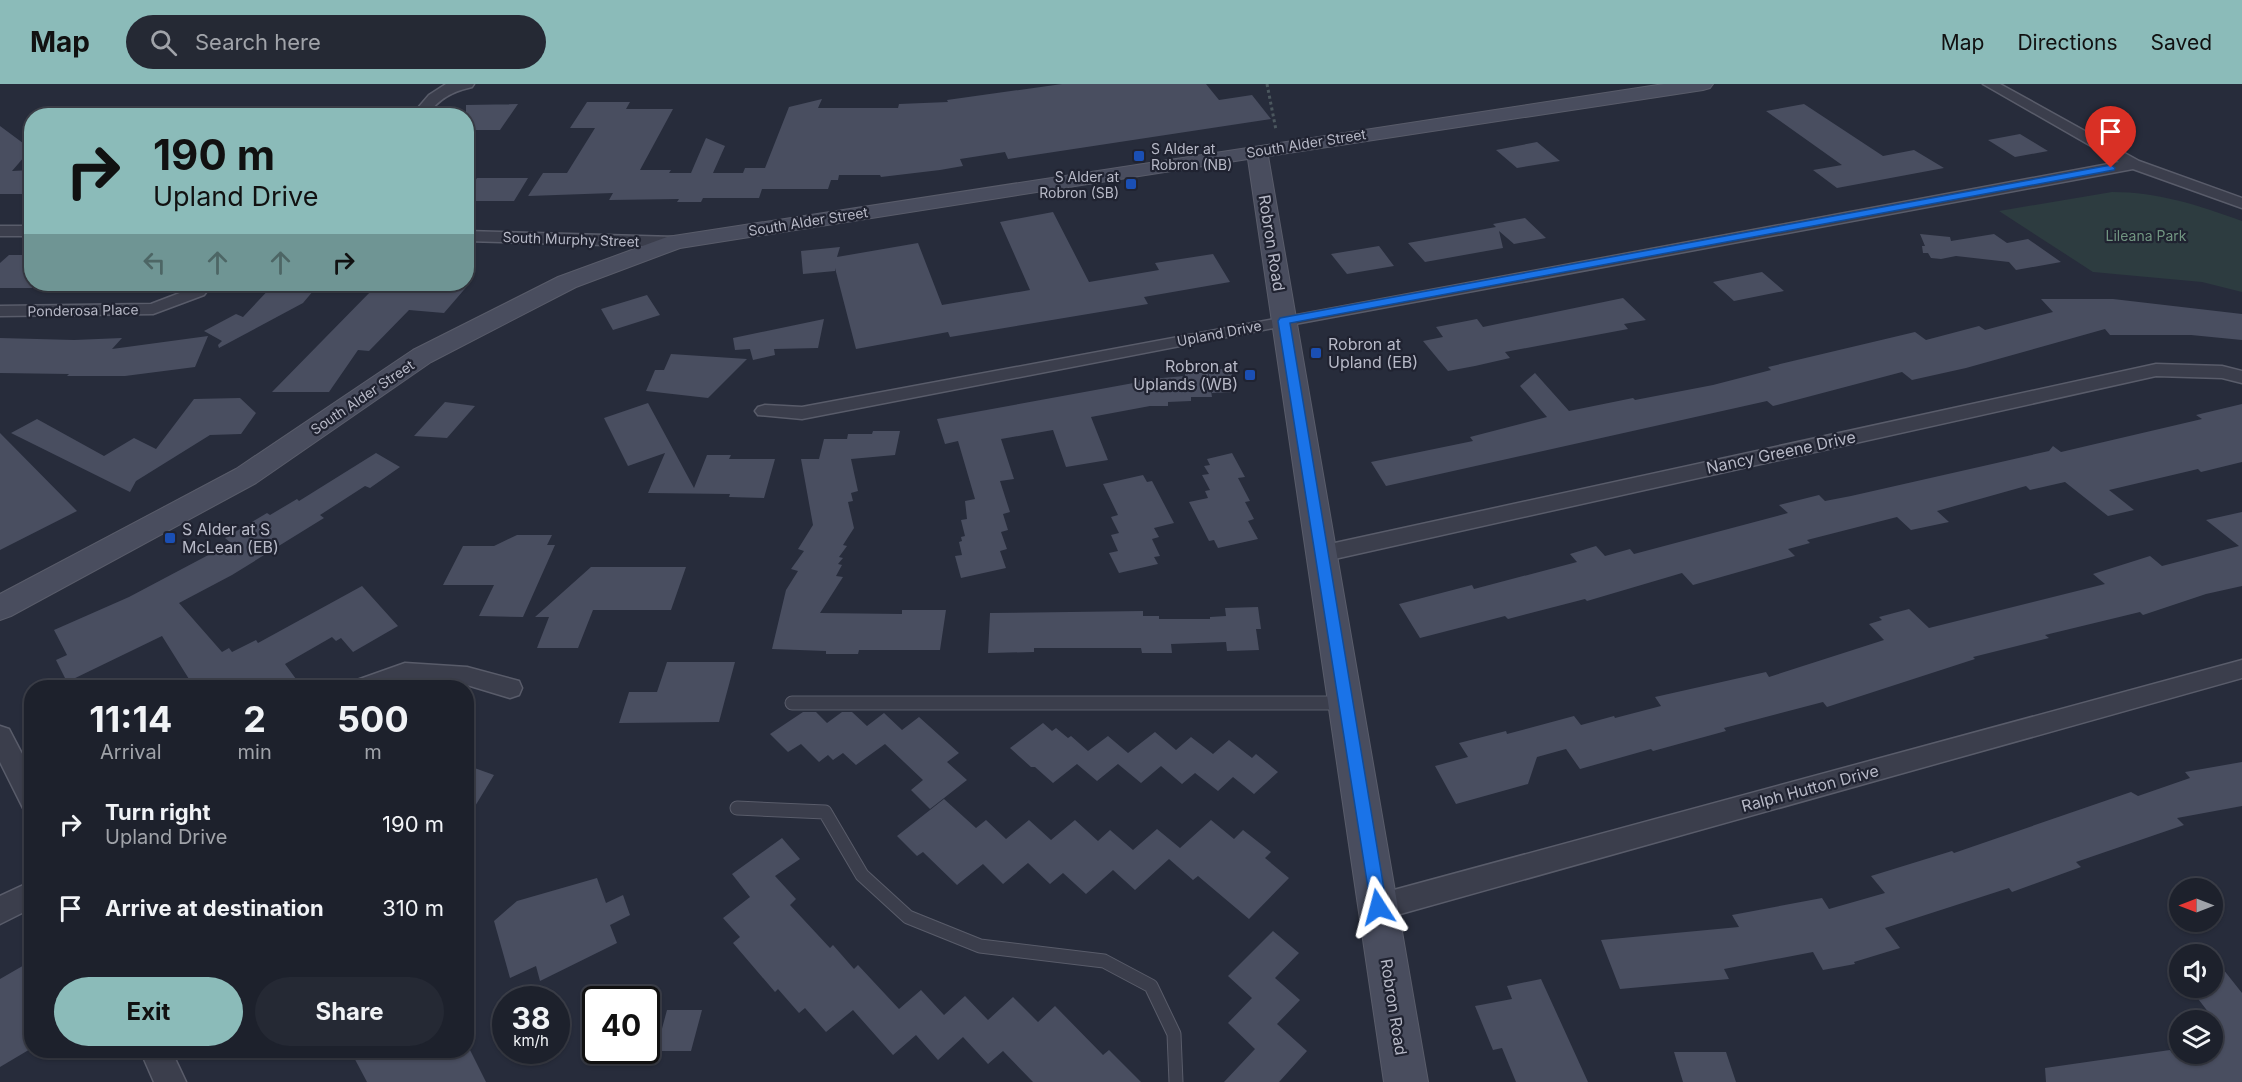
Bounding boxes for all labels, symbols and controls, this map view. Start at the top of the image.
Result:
search box [126,15,546,69]
text: Map [30,25,90,59]
icon: search [147,26,180,59]
text: Search here [195,29,321,55]
text: Map [1941,30,1984,55]
text: Directions [2017,30,2118,55]
text: Saved [2151,30,2212,55]
pin [2085,106,2136,168]
icon: arrive [2094,115,2127,148]
street label: South Alder Street [1245,125,1367,161]
text: 190 m [153,129,275,180]
icon: right [54,132,132,210]
place label: S Alder at Robron (NB) [1151,140,1232,173]
marker: S Alder at Robron (NB) [1132,149,1146,163]
place label: S Alder at Robron (SB) [1039,168,1119,201]
marker: S Alder at Robron (SB) [1124,177,1138,191]
text: Upland Drive [153,180,318,213]
street label: Robron Road [1255,193,1289,293]
street label: South Alder Street [747,203,869,239]
park label: Lileana Park [2106,227,2187,244]
street label: South Murphy Street [502,228,640,250]
icon: left [138,246,171,279]
icon: ahead [201,246,234,279]
icon: ahead [264,246,297,279]
icon: right [327,246,360,279]
street label: Ponderosa Place [27,301,139,319]
street label: Upland Drive [1175,316,1263,350]
place label: Robron at Upland (EB) [1328,334,1418,372]
marker: Robron at Upland (EB) [1309,346,1323,360]
street label: South Alder Street [307,356,417,438]
place label: Robron at Uplands (WB) [1133,356,1238,394]
marker: Robron at Uplands (WB) [1243,368,1257,382]
street label: Nancy Greene Drive [1705,426,1857,478]
place label: S Alder at S McLean (EB) [182,519,279,557]
marker: S Alder at S McLean (EB) [163,531,177,545]
text: 11:14 [89,697,172,741]
text: 2 [243,697,266,741]
text: 500 [337,697,409,741]
text: Arrival [100,740,162,764]
text: min [238,740,272,764]
text: m [364,740,382,764]
street label: Ralph Hutton Drive [1739,760,1881,816]
text: Turn right [105,799,211,825]
icon: right [54,808,87,841]
text: 190 m [382,811,444,837]
text: Upland Drive [105,825,228,849]
position arrow [1346,875,1410,939]
north arrow [2169,878,2223,932]
map controls [2169,878,2223,1064]
icon: arrive [54,892,87,925]
text: Arrive at destination [105,895,324,921]
text: 310 m [382,895,444,921]
button: sound [2169,944,2223,998]
street label: Robron Road [1377,957,1411,1057]
button: Exit [54,977,243,1046]
button: Share [255,977,444,1046]
speed limit sign: 40 [582,986,660,1064]
text: 38 [512,1000,550,1036]
button: layers [2169,1010,2223,1064]
text: km/h [513,1031,549,1050]

